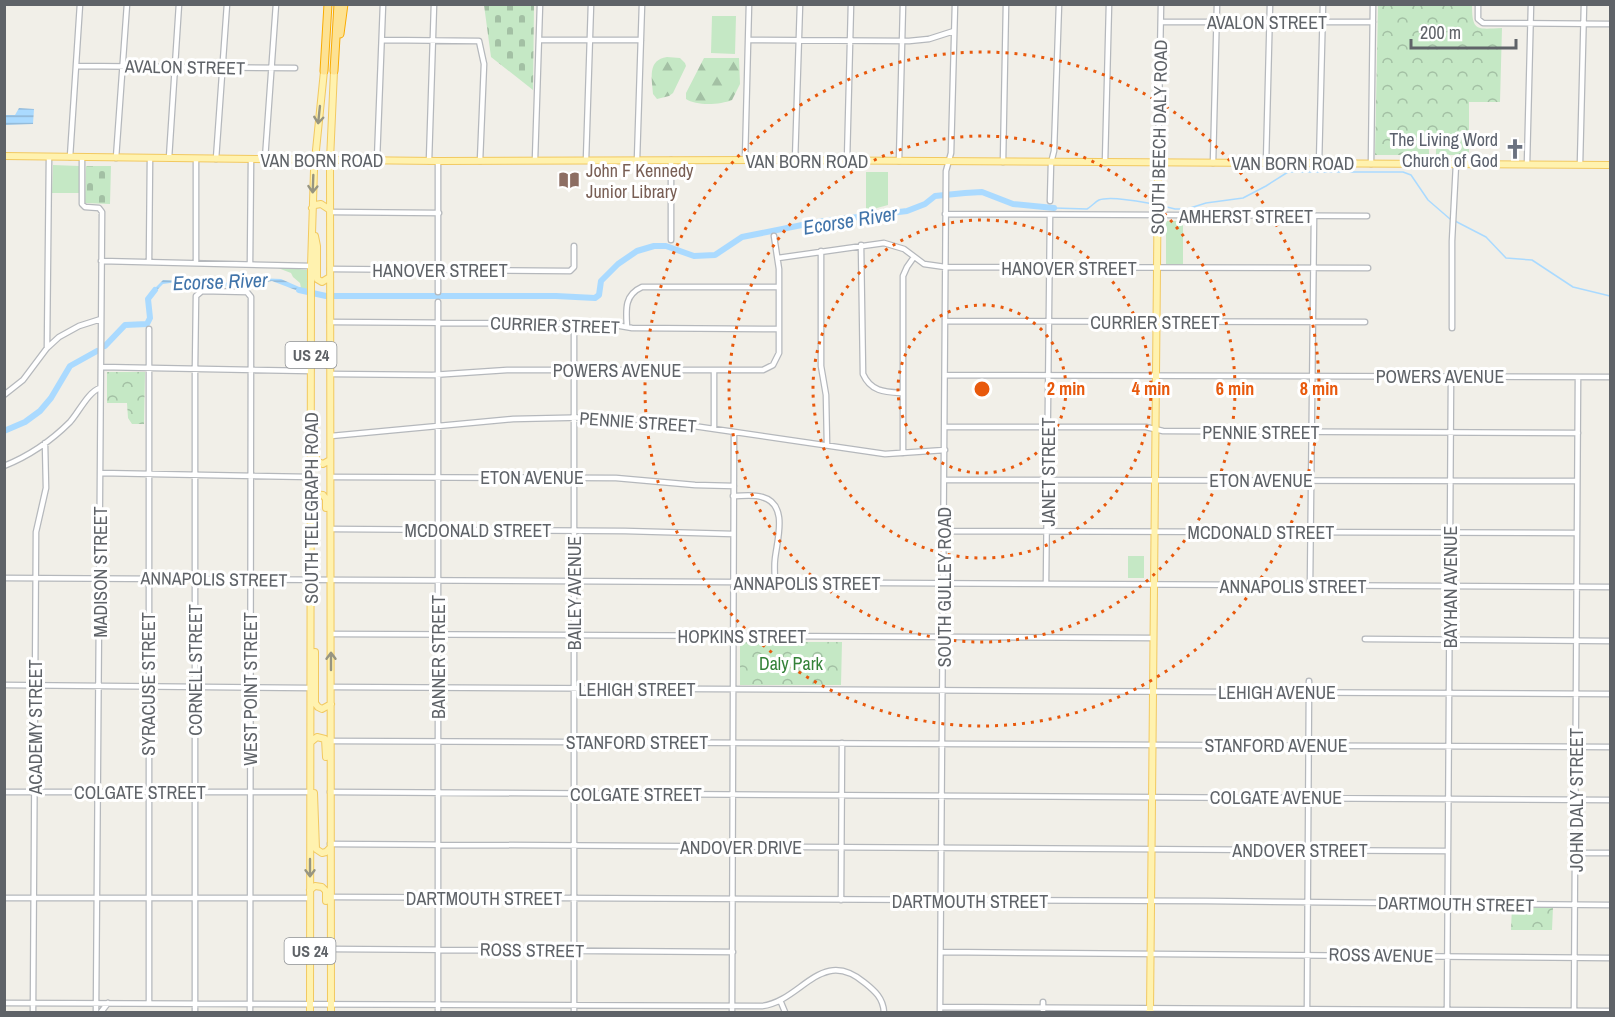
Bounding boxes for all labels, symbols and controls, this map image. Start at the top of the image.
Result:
street label: AVALON STREET [1206,10,1327,35]
scale bar [1411,12,1516,50]
text: 200 m [1420,20,1461,45]
street label: SOUTH BEECH DALY ROAD [1145,39,1173,235]
street label: AVALON STREET [124,53,245,81]
one-way arrow [313,105,324,125]
place label: The Living Word Church of God [1389,127,1498,173]
church icon: The Living Word Church of God [1503,137,1527,161]
street label: VAN BORN ROAD [261,148,383,173]
street label: VAN BORN ROAD [746,149,868,174]
street label: VAN BORN ROAD [1232,151,1354,176]
place label: John F Kennedy Junior Library [586,158,694,204]
library icon: John F Kennedy Junior Library [557,168,581,192]
one-way arrow [308,173,319,193]
water label: Ecorse River [801,199,899,241]
street label: AMHERST STREET [1178,204,1313,229]
street label: HANOVER STREET [1001,256,1137,281]
street label: HANOVER STREET [372,258,508,283]
water label: Ecorse River [172,266,268,296]
street label: CURRIER STREET [490,310,620,340]
street label: CURRIER STREET [1090,310,1220,335]
road number: US 24 [286,342,336,368]
street label: POWERS AVENUE [553,358,681,383]
street label: POWERS AVENUE [1376,364,1504,389]
text: 2 min [1047,376,1085,401]
text: 4 min [1132,376,1170,401]
text: 6 min [1216,376,1254,401]
text: 8 min [1300,376,1338,401]
centre of rings [972,379,992,399]
street label: PENNIE STREET [579,405,697,439]
street label: SOUTH TELEGRAPH ROAD [299,412,324,604]
street label: JANET STREET [1036,418,1061,526]
street label: PENNIE STREET [1202,420,1320,445]
street label: ETON AVENUE [480,465,584,490]
street label: ETON AVENUE [1209,468,1313,493]
street label: MADISON STREET [88,506,113,638]
street label: SOUTH GULLEY ROAD [932,507,957,667]
street label: MCDONALD STREET [405,518,551,543]
street label: MCDONALD STREET [1188,520,1334,545]
street label: BAYHAN AVENUE [1438,526,1463,648]
street label: BAILEY AVENUE [562,536,587,650]
street label: ANNAPOLIS STREET [139,565,288,593]
street label: ANNAPOLIS STREET [733,571,880,596]
street label: ANNAPOLIS STREET [1219,574,1366,599]
street label: BANNER STREET [426,595,451,719]
street label: CORNELL STREET [183,604,208,736]
street label: SYRACUSE STREET [136,612,161,756]
street label: WEST POINT STREET [238,612,263,766]
street label: HOPKINS STREET [678,624,806,649]
one-way arrow [325,651,337,671]
park label: Daly Park [759,651,824,676]
street label: ACADEMY STREET [23,659,48,796]
street label: LEHIGH STREET [578,677,696,702]
street label: LEHIGH AVENUE [1218,680,1336,705]
street label: JOHN DALY STREET [1564,728,1589,872]
street label: STANFORD STREET [566,730,708,755]
street label: STANFORD AVENUE [1204,733,1348,758]
street label: COLGATE STREET [74,780,206,805]
street label: COLGATE STREET [570,782,702,807]
street label: COLGATE AVENUE [1210,785,1342,810]
street label: ANDOVER DRIVE [679,835,802,860]
street label: ANDOVER STREET [1231,838,1368,863]
one-way arrow [304,857,316,877]
street label: DARTMOUTH STREET [406,886,562,911]
street label: DARTMOUTH STREET [892,889,1048,914]
street label: DARTMOUTH STREET [1378,890,1534,918]
street label: ROSS STREET [480,937,584,963]
road number: US 24 [284,938,336,964]
street label: ROSS AVENUE [1328,942,1434,968]

